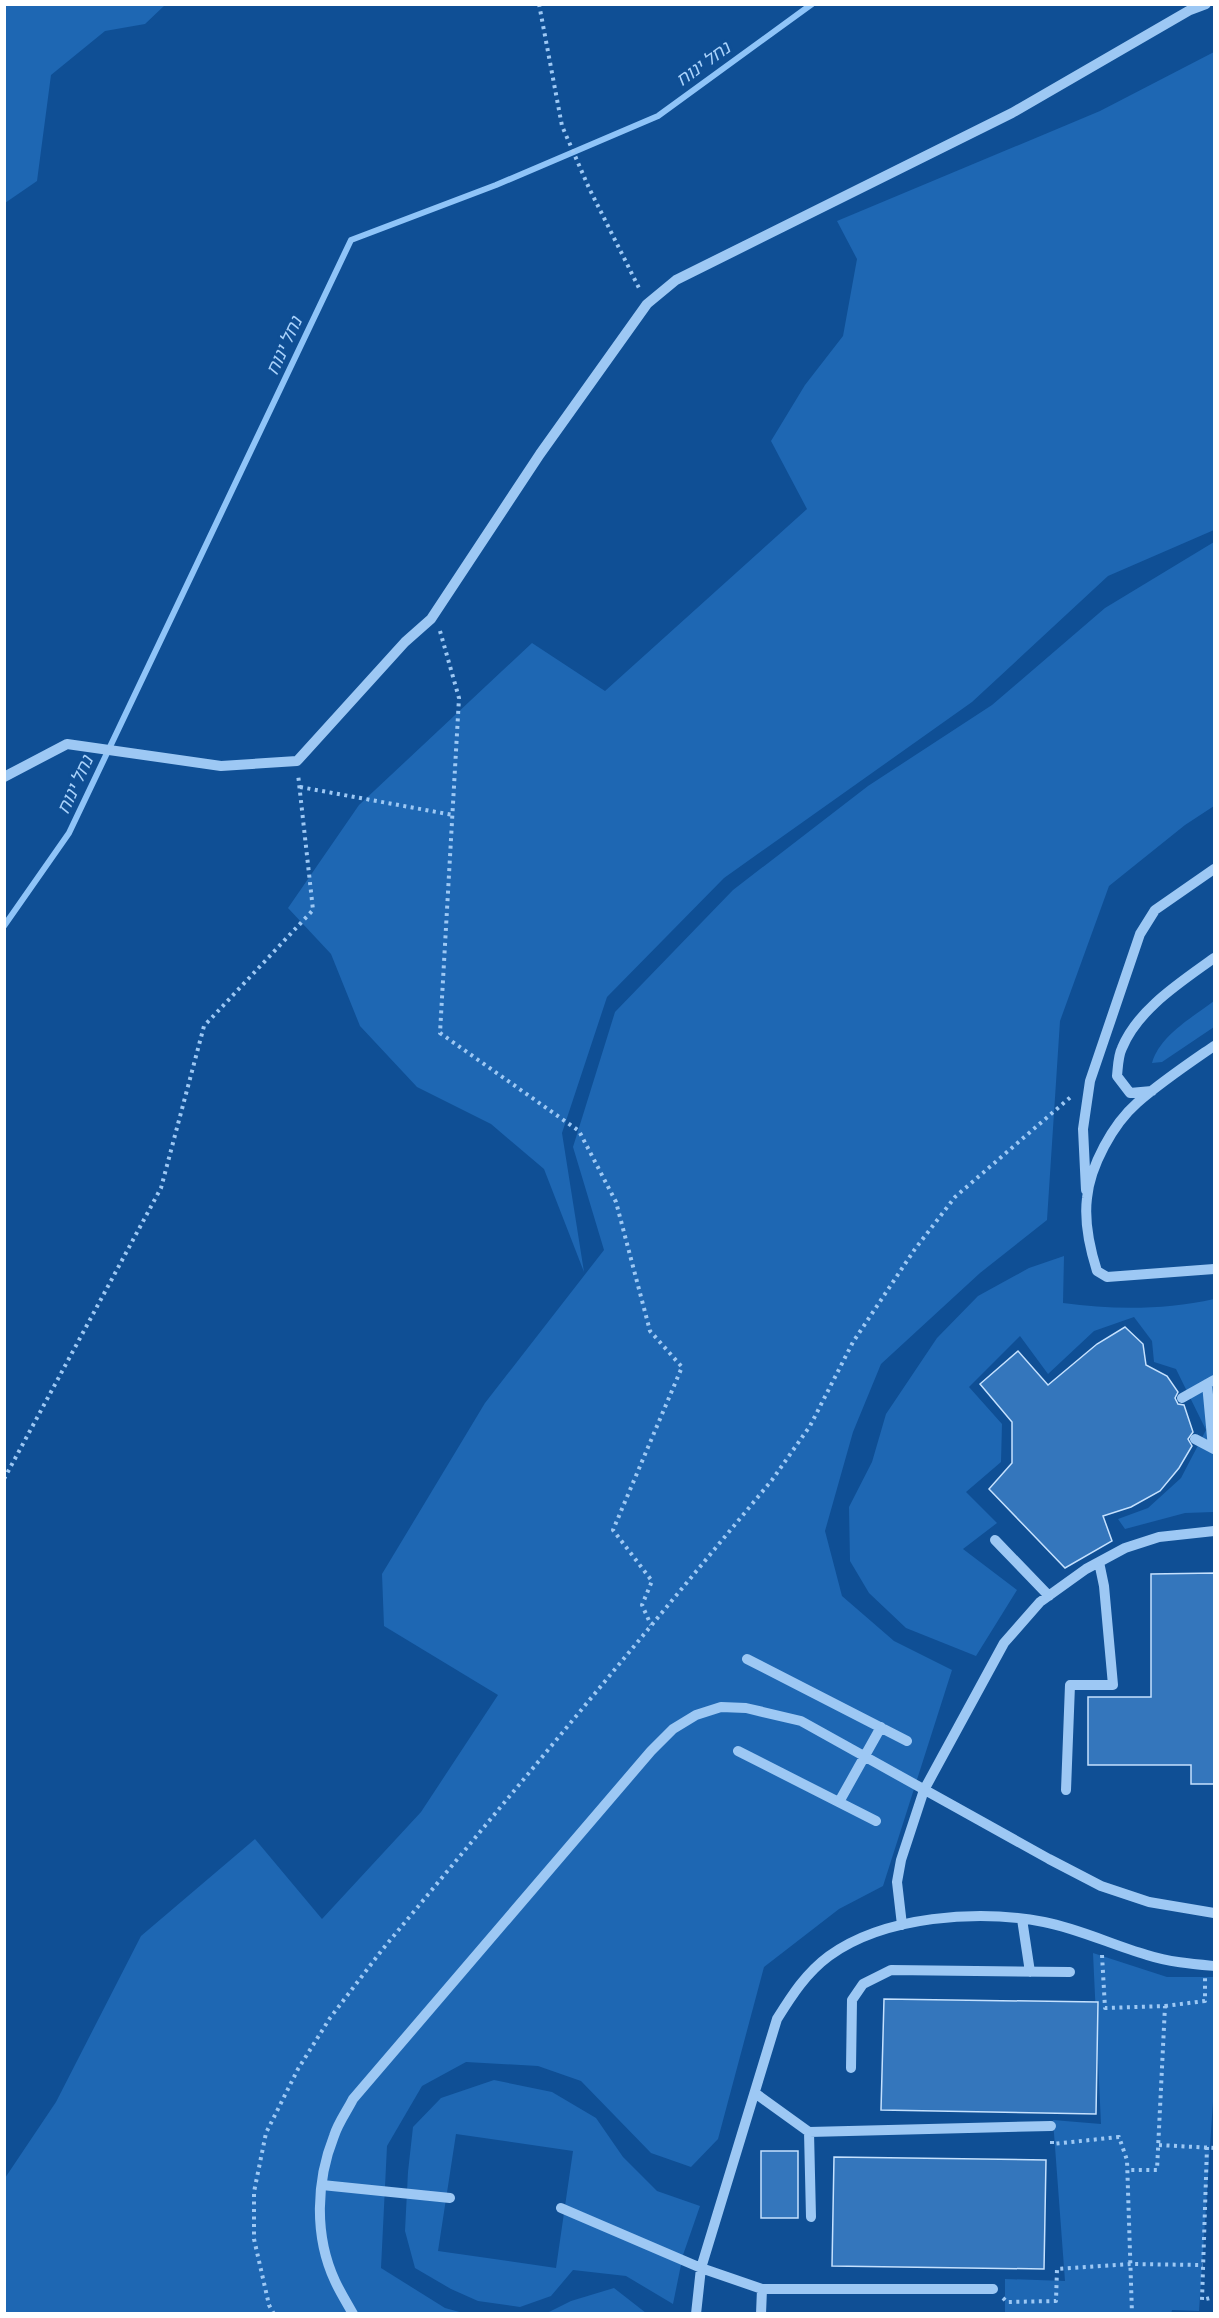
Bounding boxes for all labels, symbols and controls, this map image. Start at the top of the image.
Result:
water label: נחל ינוח [670,35,736,92]
water label: נחל ינוח [259,311,308,379]
water label: נחל ינוח [50,750,99,818]

